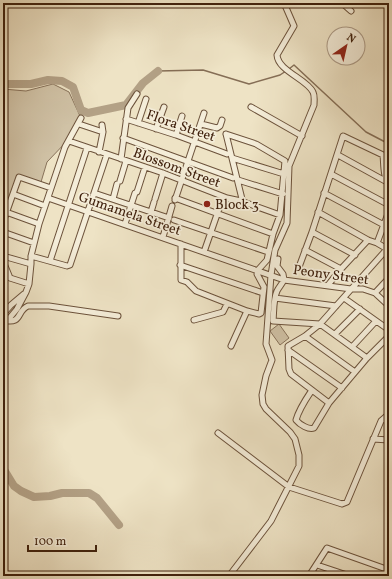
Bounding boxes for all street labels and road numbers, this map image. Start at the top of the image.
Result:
street label: Flora Street [143,106,218,147]
street label: Blossom Street [130,144,223,193]
street label: Gumamela Street [76,188,183,241]
street label: Peony Street [292,261,370,290]

